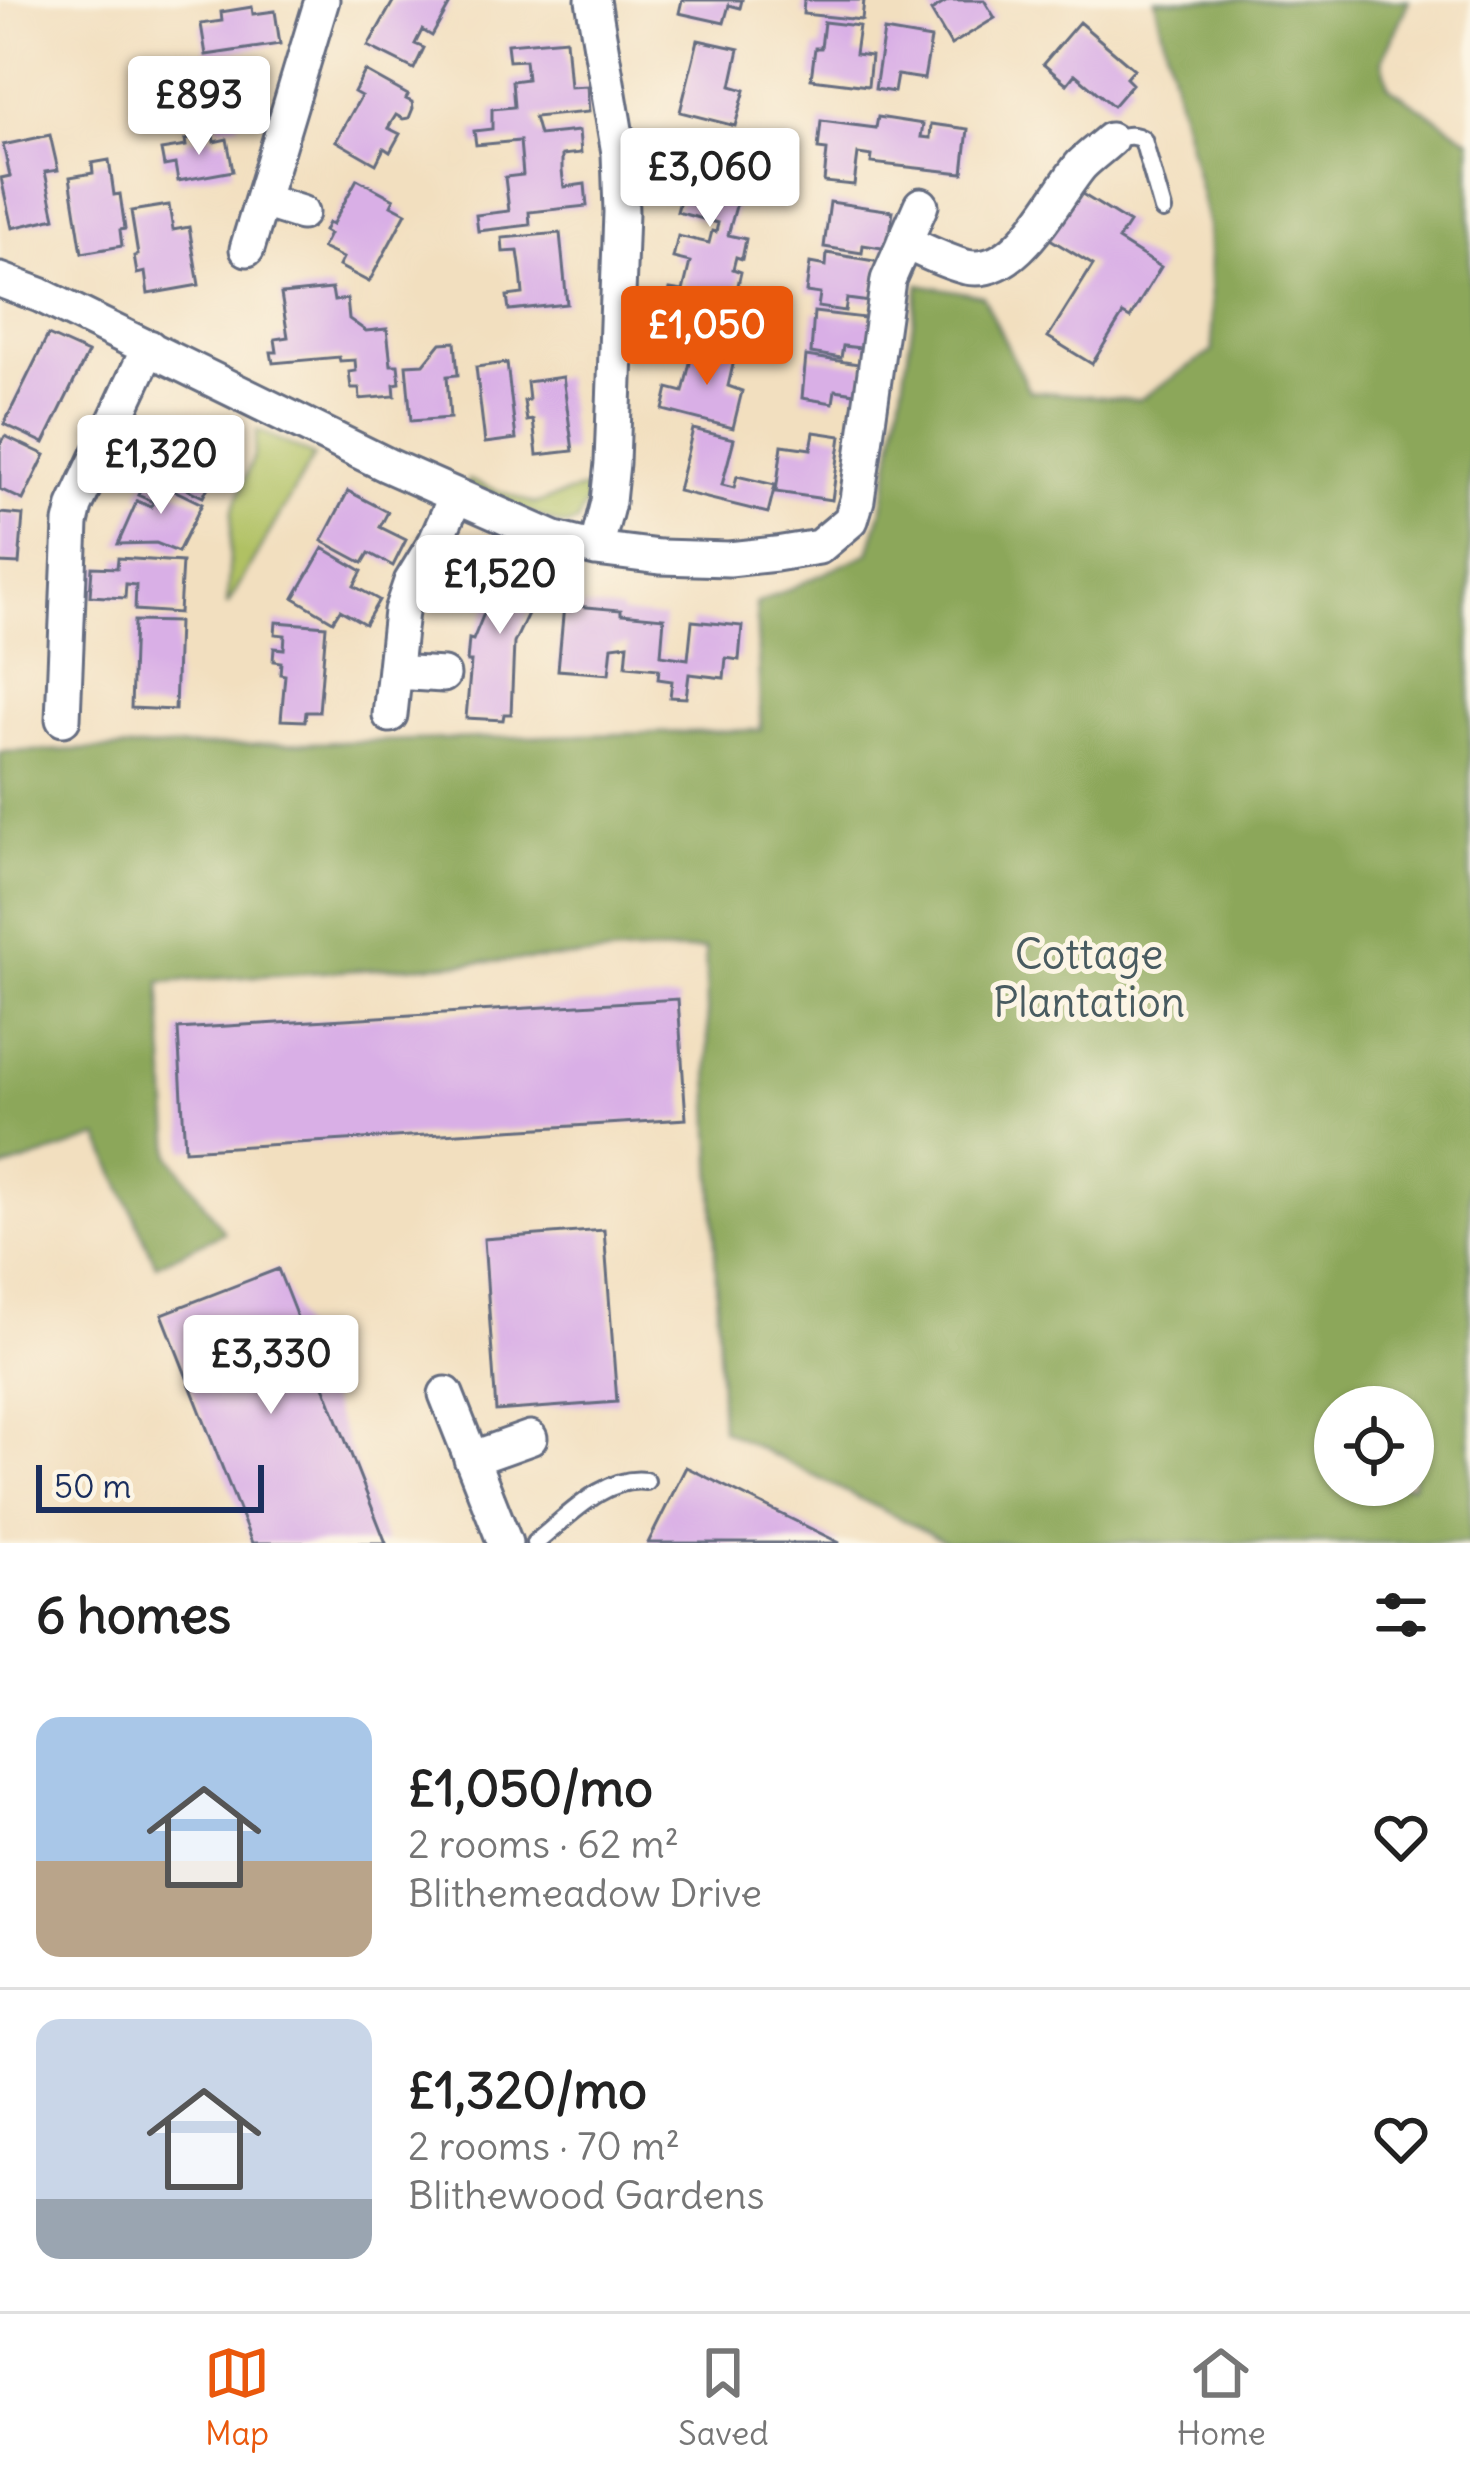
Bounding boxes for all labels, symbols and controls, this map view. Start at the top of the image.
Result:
pin: £893 [128,56,270,158]
text: £893 [155,70,243,119]
pin: £3,060 [612,128,808,230]
text: £3,060 [647,142,773,191]
pin: £1,050 [609,286,805,388]
text: £1,050 [648,300,766,349]
pin: £1,320 [63,415,259,517]
text: £1,320 [104,429,218,478]
pin: £1,520 [402,535,598,637]
text: £1,520 [443,549,557,598]
park label: Cottage Plantation [993,928,1185,1028]
pin: £3,330 [173,1315,369,1417]
text: £3,330 [210,1329,332,1378]
map controls [1314,1386,1434,1506]
button: locate [1314,1386,1434,1506]
scale bar [36,1459,264,1512]
text: 50 m [54,1465,131,1507]
icon: filters [1368,1582,1434,1648]
text: 6 homes [36,1583,231,1647]
text: £1,050/mo [408,1756,653,1820]
icon: home [132,1765,276,1909]
icon: heart [1368,1804,1434,1870]
text: 2 rooms · 62 m² [408,1820,679,1869]
text: Blithemeadow Drive [408,1869,762,1918]
text: £1,320/mo [408,2058,647,2122]
icon: home [132,2067,276,2211]
icon: heart [1368,2106,1434,2172]
text: 2 rooms · 70 m² [408,2122,680,2171]
text: Blithewood Gardens [408,2171,764,2220]
tab: Map [204,2340,270,2454]
tab: Saved [678,2340,769,2454]
tab: Home [1177,2340,1266,2454]

